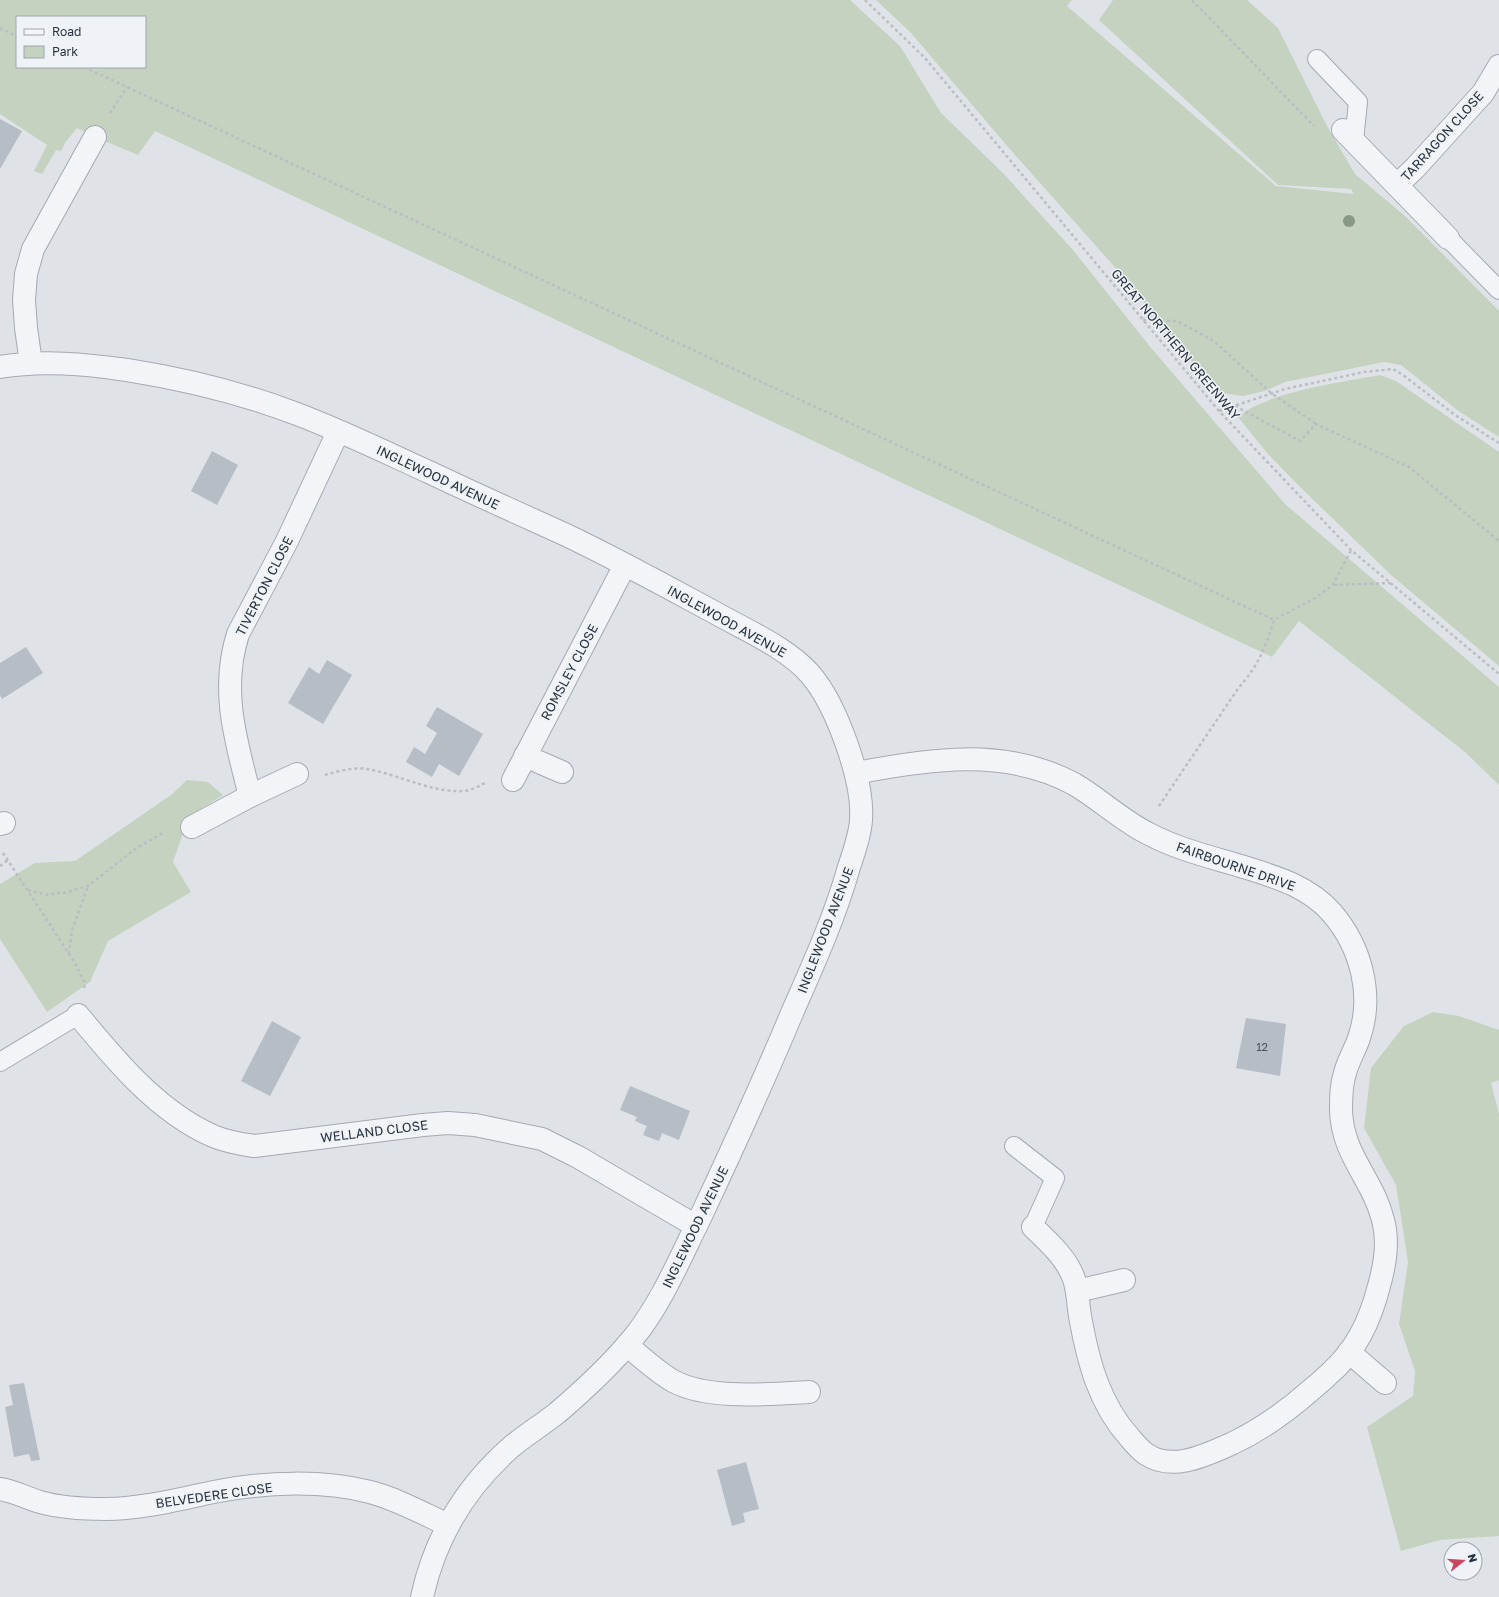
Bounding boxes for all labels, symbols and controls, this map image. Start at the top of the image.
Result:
legend [16,16,146,68]
text: Road [52,24,81,39]
text: Park [52,44,78,59]
street label: TARRAGON CLOSE [1397,88,1487,184]
street label: GREAT NORTHERN GREENWAY [1108,265,1244,423]
street label: INGLEWOOD AVENUE [374,441,502,513]
street label: TIVERTON CLOSE [232,533,296,638]
street label: INGLEWOOD AVENUE [665,582,789,660]
street label: ROMSLEY CLOSE [537,621,601,723]
street label: FAIRBOURNE DRIVE [1174,838,1298,894]
street label: INGLEWOOD AVENUE [794,865,856,995]
house number: 12 [1256,1040,1268,1053]
street label: WELLAND CLOSE [319,1116,429,1146]
street label: INGLEWOOD AVENUE [658,1163,732,1291]
street label: BELVEDERE CLOSE [154,1479,274,1511]
north arrow [1443,1541,1483,1581]
text: N [1466,1552,1480,1564]

